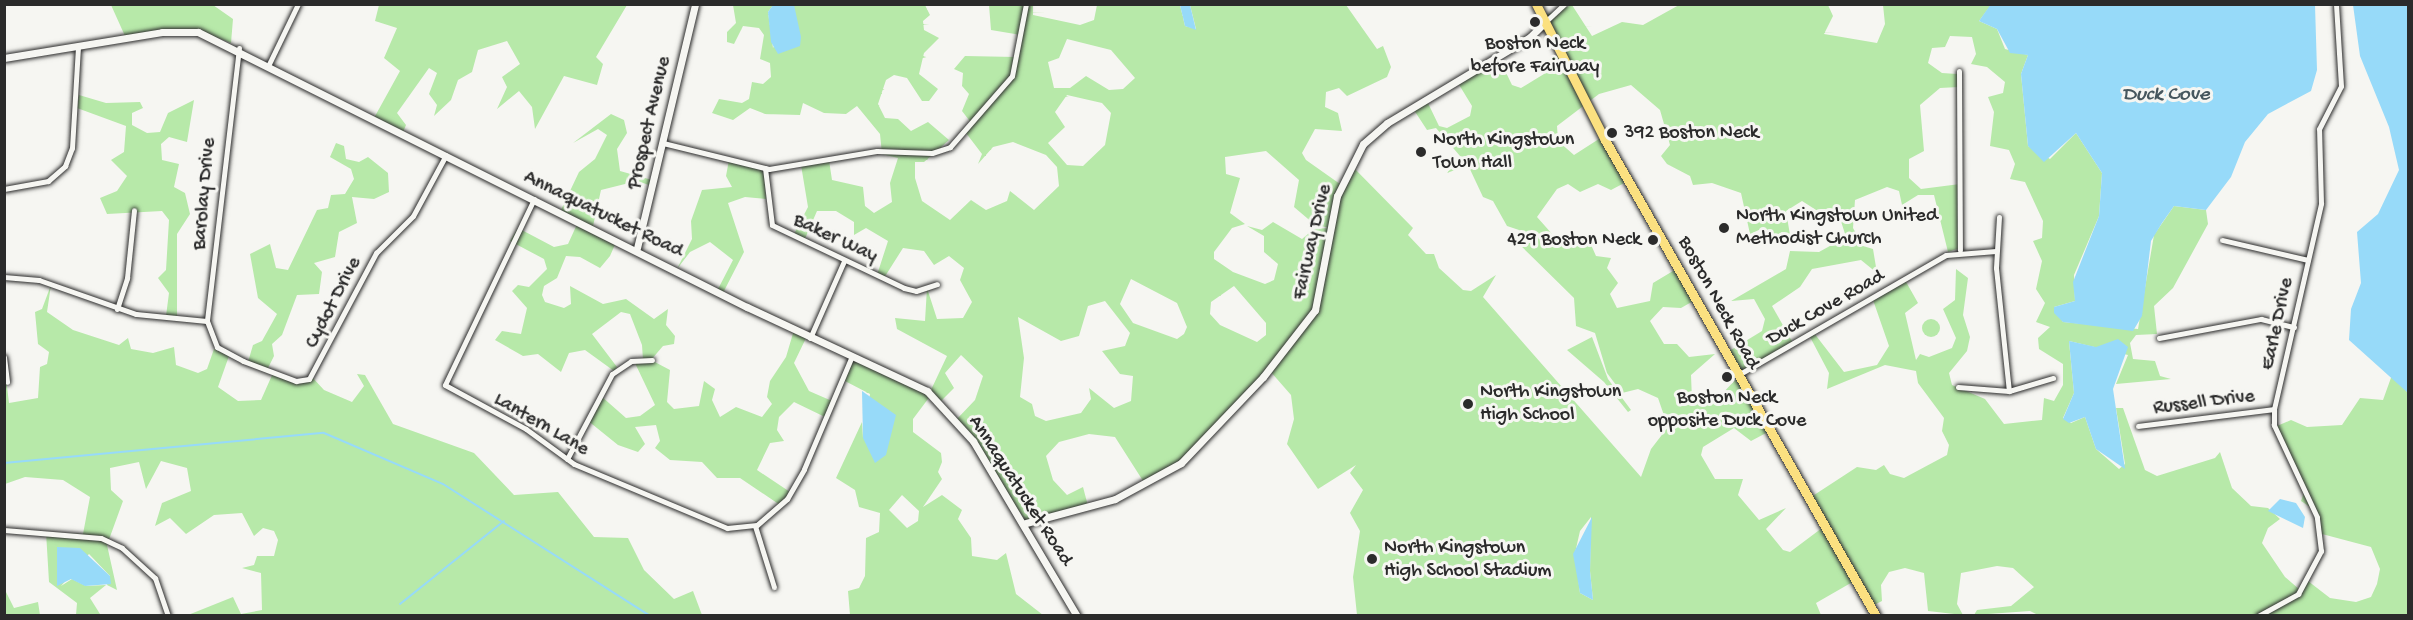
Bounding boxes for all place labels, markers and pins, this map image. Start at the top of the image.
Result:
marker: Boston Neck before Fairway [1528,15,1542,29]
place label: Boston Neck before Fairway [1471,32,1599,79]
place label: 392 Boston Neck [1624,121,1759,145]
marker: 392 Boston Neck [1605,126,1619,140]
place label: North Kingstown Town Hall [1433,128,1574,175]
marker: North Kingstown Town Hall [1414,145,1428,159]
place label: North Kingstown United Methodist Church [1736,204,1938,251]
marker: North Kingstown United Methodist Church [1717,221,1731,235]
place label: 429 Boston Neck [1507,228,1641,252]
marker: 429 Boston Neck [1646,233,1660,247]
marker: Boston Neck opposite Duck Cove [1720,370,1734,384]
place label: North Kingstown High School [1480,380,1621,427]
place label: Boston Neck opposite Duck Cove [1648,386,1806,433]
marker: North Kingstown High School [1461,397,1475,411]
place label: North Kingstown High School Stadium [1384,536,1552,583]
marker: North Kingstown High School Stadium [1365,552,1379,566]

